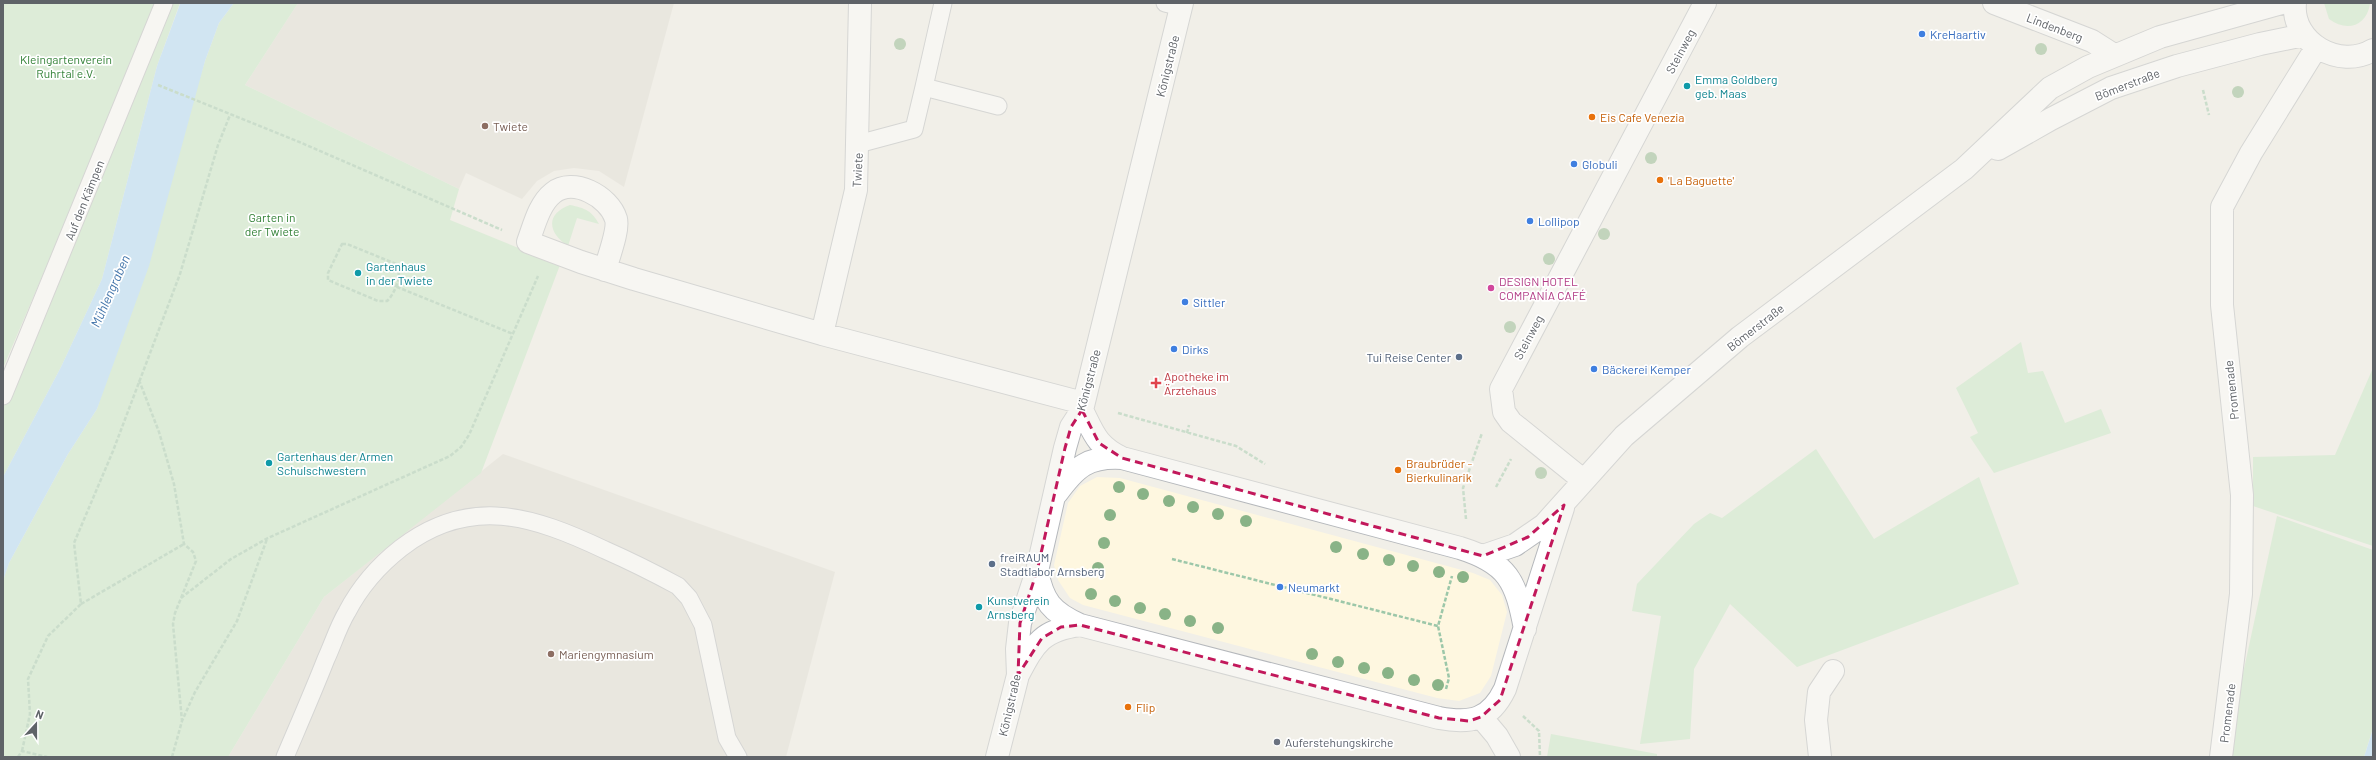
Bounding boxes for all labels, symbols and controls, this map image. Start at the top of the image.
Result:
street label: Lindenberg [2025,10,2085,44]
street label: Steinweg [1662,26,1698,76]
place label: KreHaartiv [1930,27,1986,41]
marker: KreHaartiv [1917,29,1927,39]
street label: Königstraße [1153,34,1181,98]
park label: Kleingartenverein Ruhrtal e.V. [20,52,112,80]
street label: Bömerstraße [2093,65,2161,103]
place label: Emma Goldberg geb. Maas [1695,72,1777,100]
marker: Emma Goldberg geb. Maas [1682,81,1692,91]
place label: Eis Cafe Venezia [1600,110,1684,124]
marker: Eis Cafe Venezia [1587,112,1597,122]
place label: Twiete [493,119,528,133]
marker: Twiete [480,121,490,131]
street label: Twiete [849,152,865,188]
place label: Globuli [1582,157,1617,171]
street label: Auf den Kämpen [62,158,106,242]
marker: Globuli [1569,159,1579,169]
place label: 'La Baguette' [1668,173,1734,187]
marker: 'La Baguette' [1655,175,1665,185]
park label: Garten in der Twiete [245,210,299,238]
place label: Lollipop [1538,214,1580,228]
marker: Lollipop [1525,216,1535,226]
water label: Mühlengraben [87,252,133,330]
place label: Gartenhaus in der Twiete [366,259,433,287]
marker: Gartenhaus in der Twiete [353,268,363,278]
place label: DESIGN HOTEL COMPANÍA CAFÉ [1499,274,1586,302]
marker: DESIGN HOTEL COMPANÍA CAFÉ [1486,283,1496,293]
place label: Sittler [1193,295,1226,309]
marker: Sittler [1180,297,1190,307]
street label: Bömerstraße [1724,300,1786,354]
street label: Steinweg [1510,312,1546,362]
place label: Dirks [1182,342,1209,356]
marker: Dirks [1169,344,1179,354]
street label: Königstraße [1073,348,1103,412]
place label: Tui Reise Center [1366,350,1452,364]
marker: Tui Reise Center [1454,352,1464,362]
street label: Promenade [2221,360,2241,420]
place label: Bäckerei Kemper [1602,362,1691,376]
marker: Bäckerei Kemper [1589,364,1599,374]
place label: Apotheke im Ärztehaus [1164,369,1229,397]
marker: Apotheke im Ärztehaus [1151,378,1161,388]
place label: Gartenhaus der Armen Schulschwestern [277,449,393,477]
place label: Braubrüder - Bierkulinarik [1406,456,1473,484]
marker: Gartenhaus der Armen Schulschwestern [264,458,274,468]
marker: Braubrüder - Bierkulinarik [1393,465,1403,475]
place label: freiRAUM Stadtlabor Arnsberg [1000,550,1105,578]
marker: freiRAUM Stadtlabor Arnsberg [987,559,997,569]
place label: Neumarkt [1288,580,1340,594]
marker: Neumarkt [1275,582,1285,592]
place label: Kunstverein Arnsberg [987,593,1050,621]
marker: Kunstverein Arnsberg [974,602,984,612]
place label: Mariengymnasium [559,647,654,661]
marker: Mariengymnasium [546,649,556,659]
street label: Königstraße [995,673,1023,737]
street label: Promenade [2216,682,2238,744]
place label: Flip [1136,700,1155,714]
marker: Flip [1123,702,1133,712]
north arrow [16,704,56,744]
text: N [34,707,46,722]
place label: Auferstehungskirche [1285,735,1393,749]
marker: Auferstehungskirche [1272,737,1282,747]

